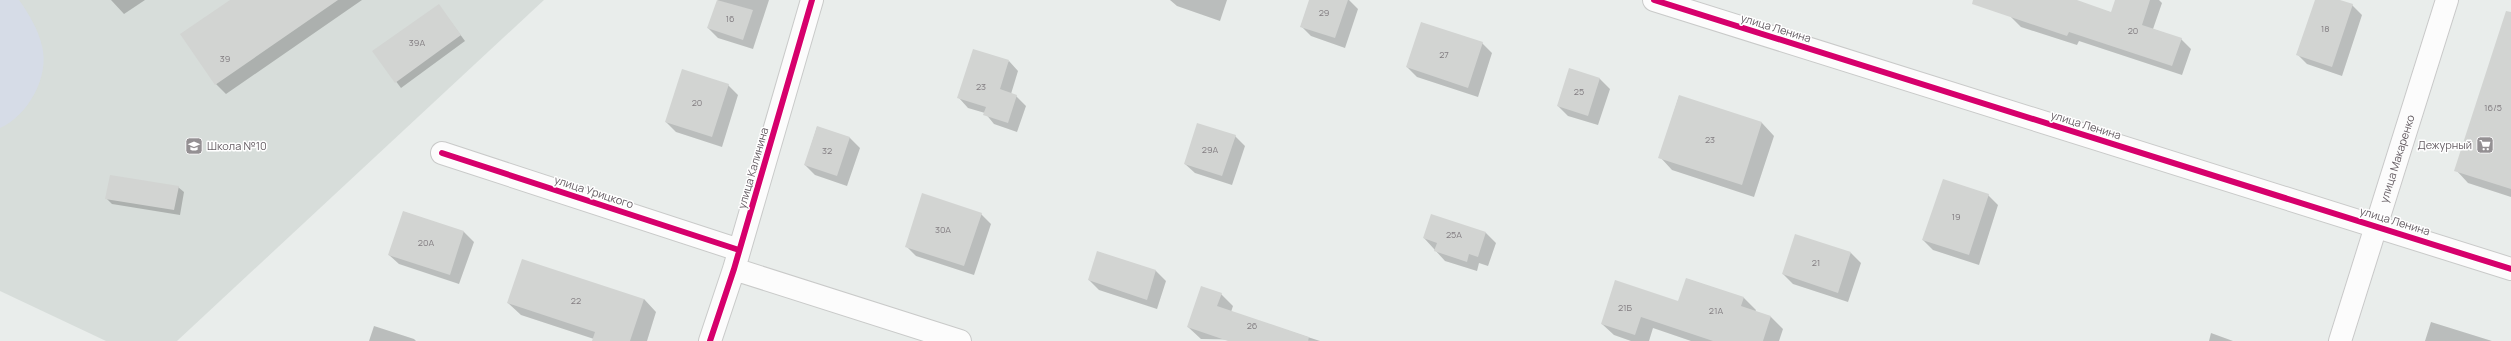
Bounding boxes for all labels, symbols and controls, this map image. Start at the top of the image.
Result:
house number: 29 [1319,6,1329,19]
street label: улица Ленина [1739,10,1813,45]
house number: 16 [725,12,735,25]
house number: 18 [2321,22,2329,35]
house number: 20 [2128,24,2138,37]
house number: 39А [409,36,425,49]
house number: 27 [1439,48,1449,61]
house number: 39 [220,52,230,65]
house number: 23 [976,80,986,93]
house number: 25 [1574,85,1584,98]
house number: 20 [692,96,702,109]
house number: 16/5 [2484,101,2502,114]
street label: улица Ленина [2049,107,2123,142]
street label: улица Макаренко [2376,112,2418,205]
street label: улица Калинина [734,125,771,210]
house number: 23 [1705,133,1715,146]
supermarket icon: Дежурный [2475,135,2495,155]
school or university icon: Школа №10 [184,136,204,156]
place label: Дежурный [2418,137,2472,152]
place label: Школа №10 [207,138,267,153]
house number: 29А [1202,143,1219,156]
house number: 32 [822,144,832,157]
street label: улица Урицкого [553,172,636,212]
street label: улица Ленина [2358,203,2432,238]
house number: 19 [1951,210,1961,223]
house number: 30А [935,223,951,236]
house number: 25А [1446,228,1462,241]
house number: 20А [418,236,434,249]
house number: 21 [1812,256,1820,269]
house number: 22 [571,294,581,307]
house number: 21Б [1618,301,1633,314]
house number: 21А [1709,304,1723,317]
house number: 26 [1247,319,1258,332]

